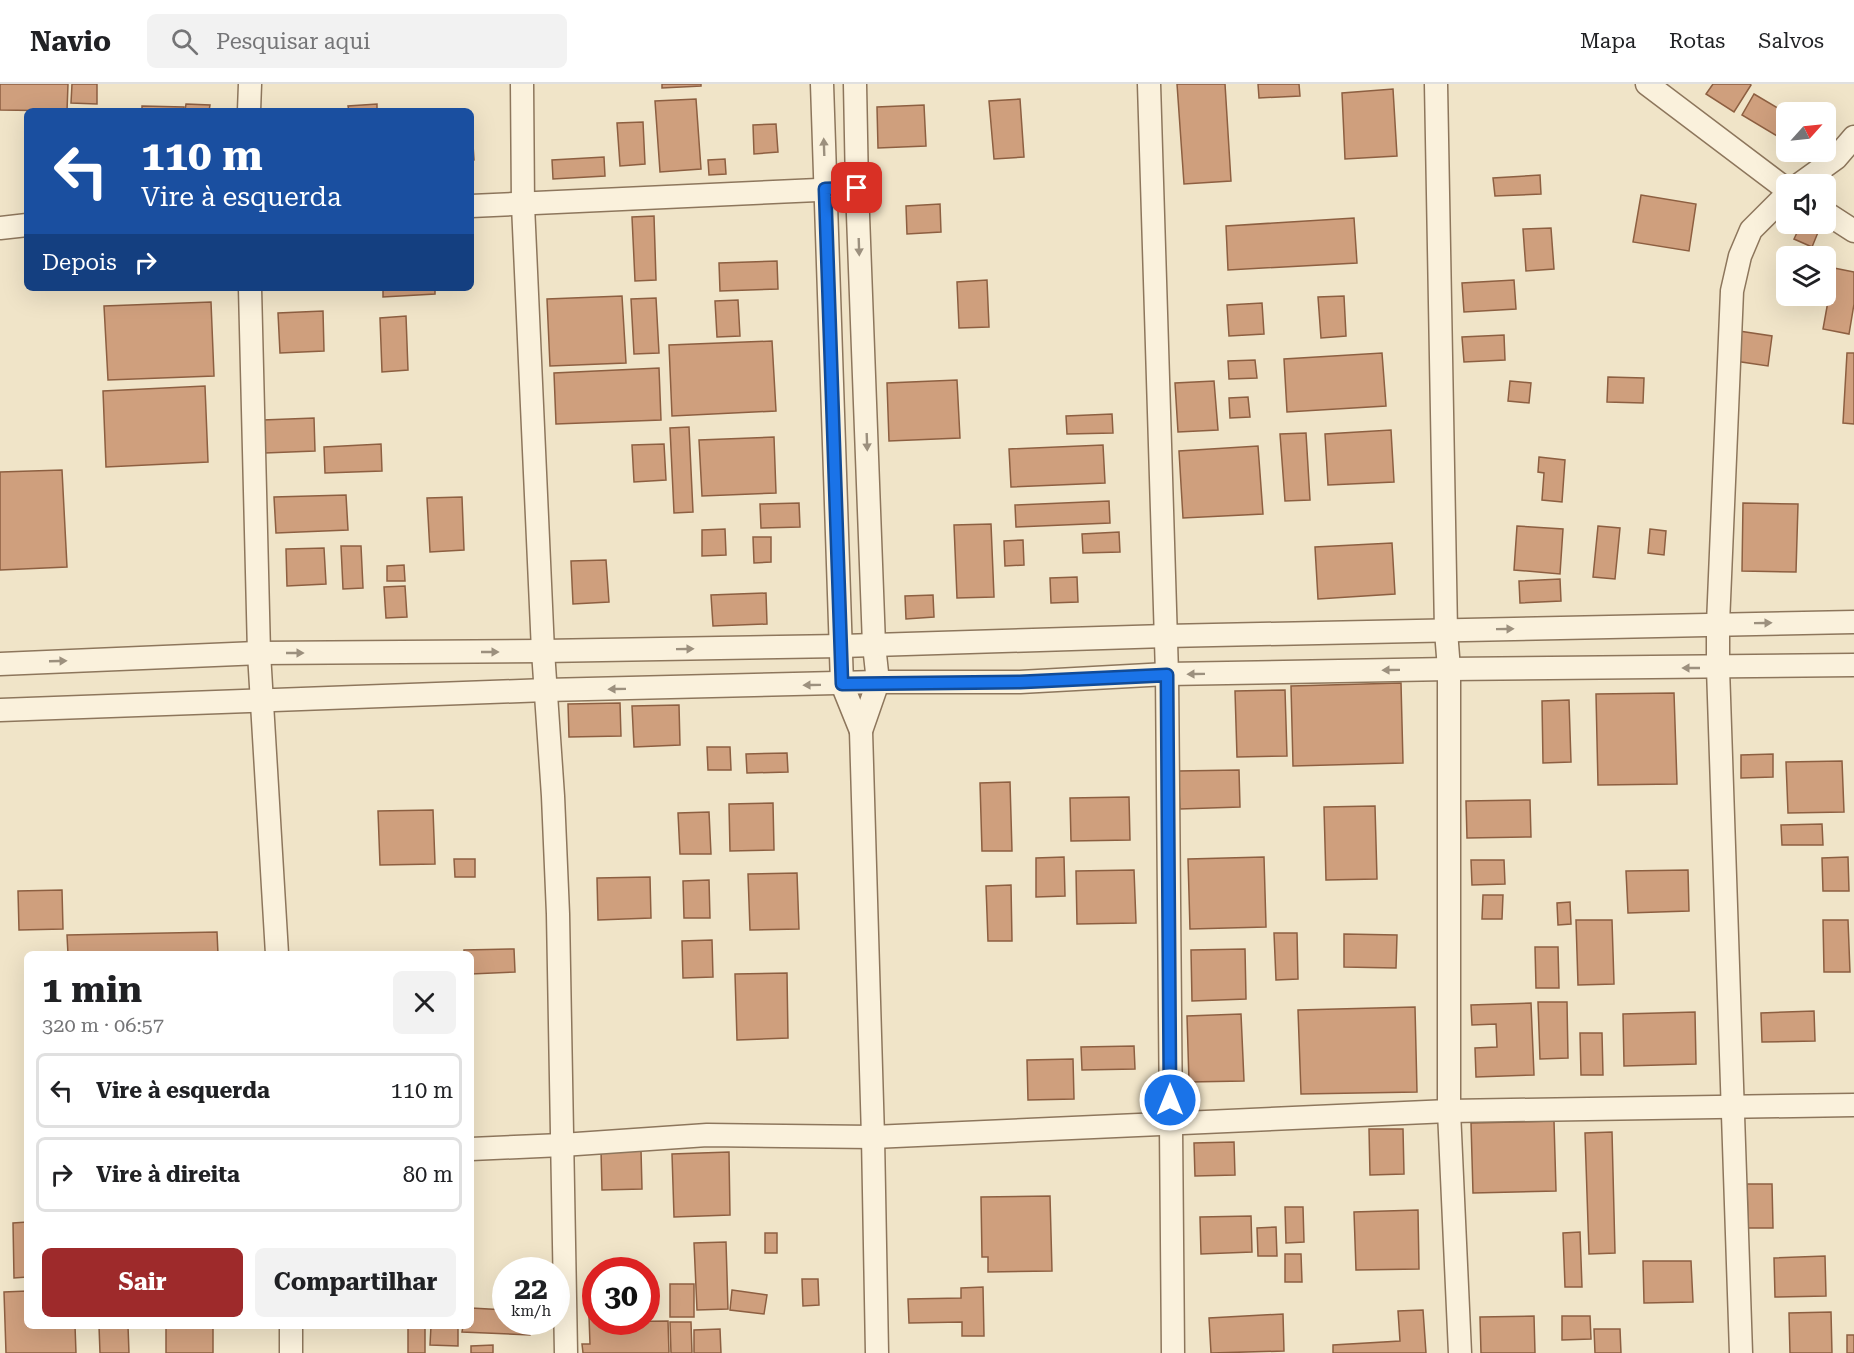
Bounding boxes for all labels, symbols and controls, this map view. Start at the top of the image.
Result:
search box [147,14,567,68]
text: Navio [30,25,111,58]
icon: search [168,25,201,58]
text: Pesquisar aqui [216,29,370,54]
text: Mapa [1580,29,1636,53]
text: Rotas [1669,29,1725,53]
text: Salvos [1758,29,1824,53]
north arrow [1776,102,1836,162]
map controls [1776,102,1836,306]
text: 110 m [141,131,263,180]
icon: left [42,132,120,210]
one-way arrow [819,138,829,157]
pin [831,162,882,213]
icon: arrive [840,171,873,204]
button: sound [1776,174,1836,234]
text: Vire à esquerda [141,181,342,213]
one-way arrow [854,238,864,257]
icon: right [129,246,162,279]
button: layers [1776,246,1836,306]
text: Depois [42,250,117,275]
one-way arrow [862,433,871,452]
one-way arrow [1753,619,1772,628]
one-way arrow [1495,625,1514,634]
one-way arrow [676,644,695,654]
one-way arrow [481,647,500,657]
one-way arrow [286,648,305,658]
one-way arrow [49,657,68,666]
one-way arrow [1681,663,1700,673]
one-way arrow [1381,666,1400,675]
one-way arrow [1186,669,1205,679]
one-way arrow [802,680,821,689]
one-way arrow [607,684,626,693]
text: 1 min [42,969,142,1011]
button: close [393,971,456,1034]
text: 320 m · 06:57 [42,1013,164,1037]
position arrow [1138,1068,1202,1132]
icon: left [45,1074,78,1107]
text: Vire à esquerda [96,1078,270,1103]
text: 110 m [390,1078,453,1103]
icon: right [45,1158,78,1191]
text: Vire à direita [96,1162,240,1187]
text: 80 m [403,1162,453,1187]
button: Sair [42,1248,243,1317]
button: Compartilhar [255,1248,456,1317]
speed limit sign: 30 [582,1257,660,1335]
text: 22 [514,1271,548,1306]
text: km/h [511,1302,551,1320]

